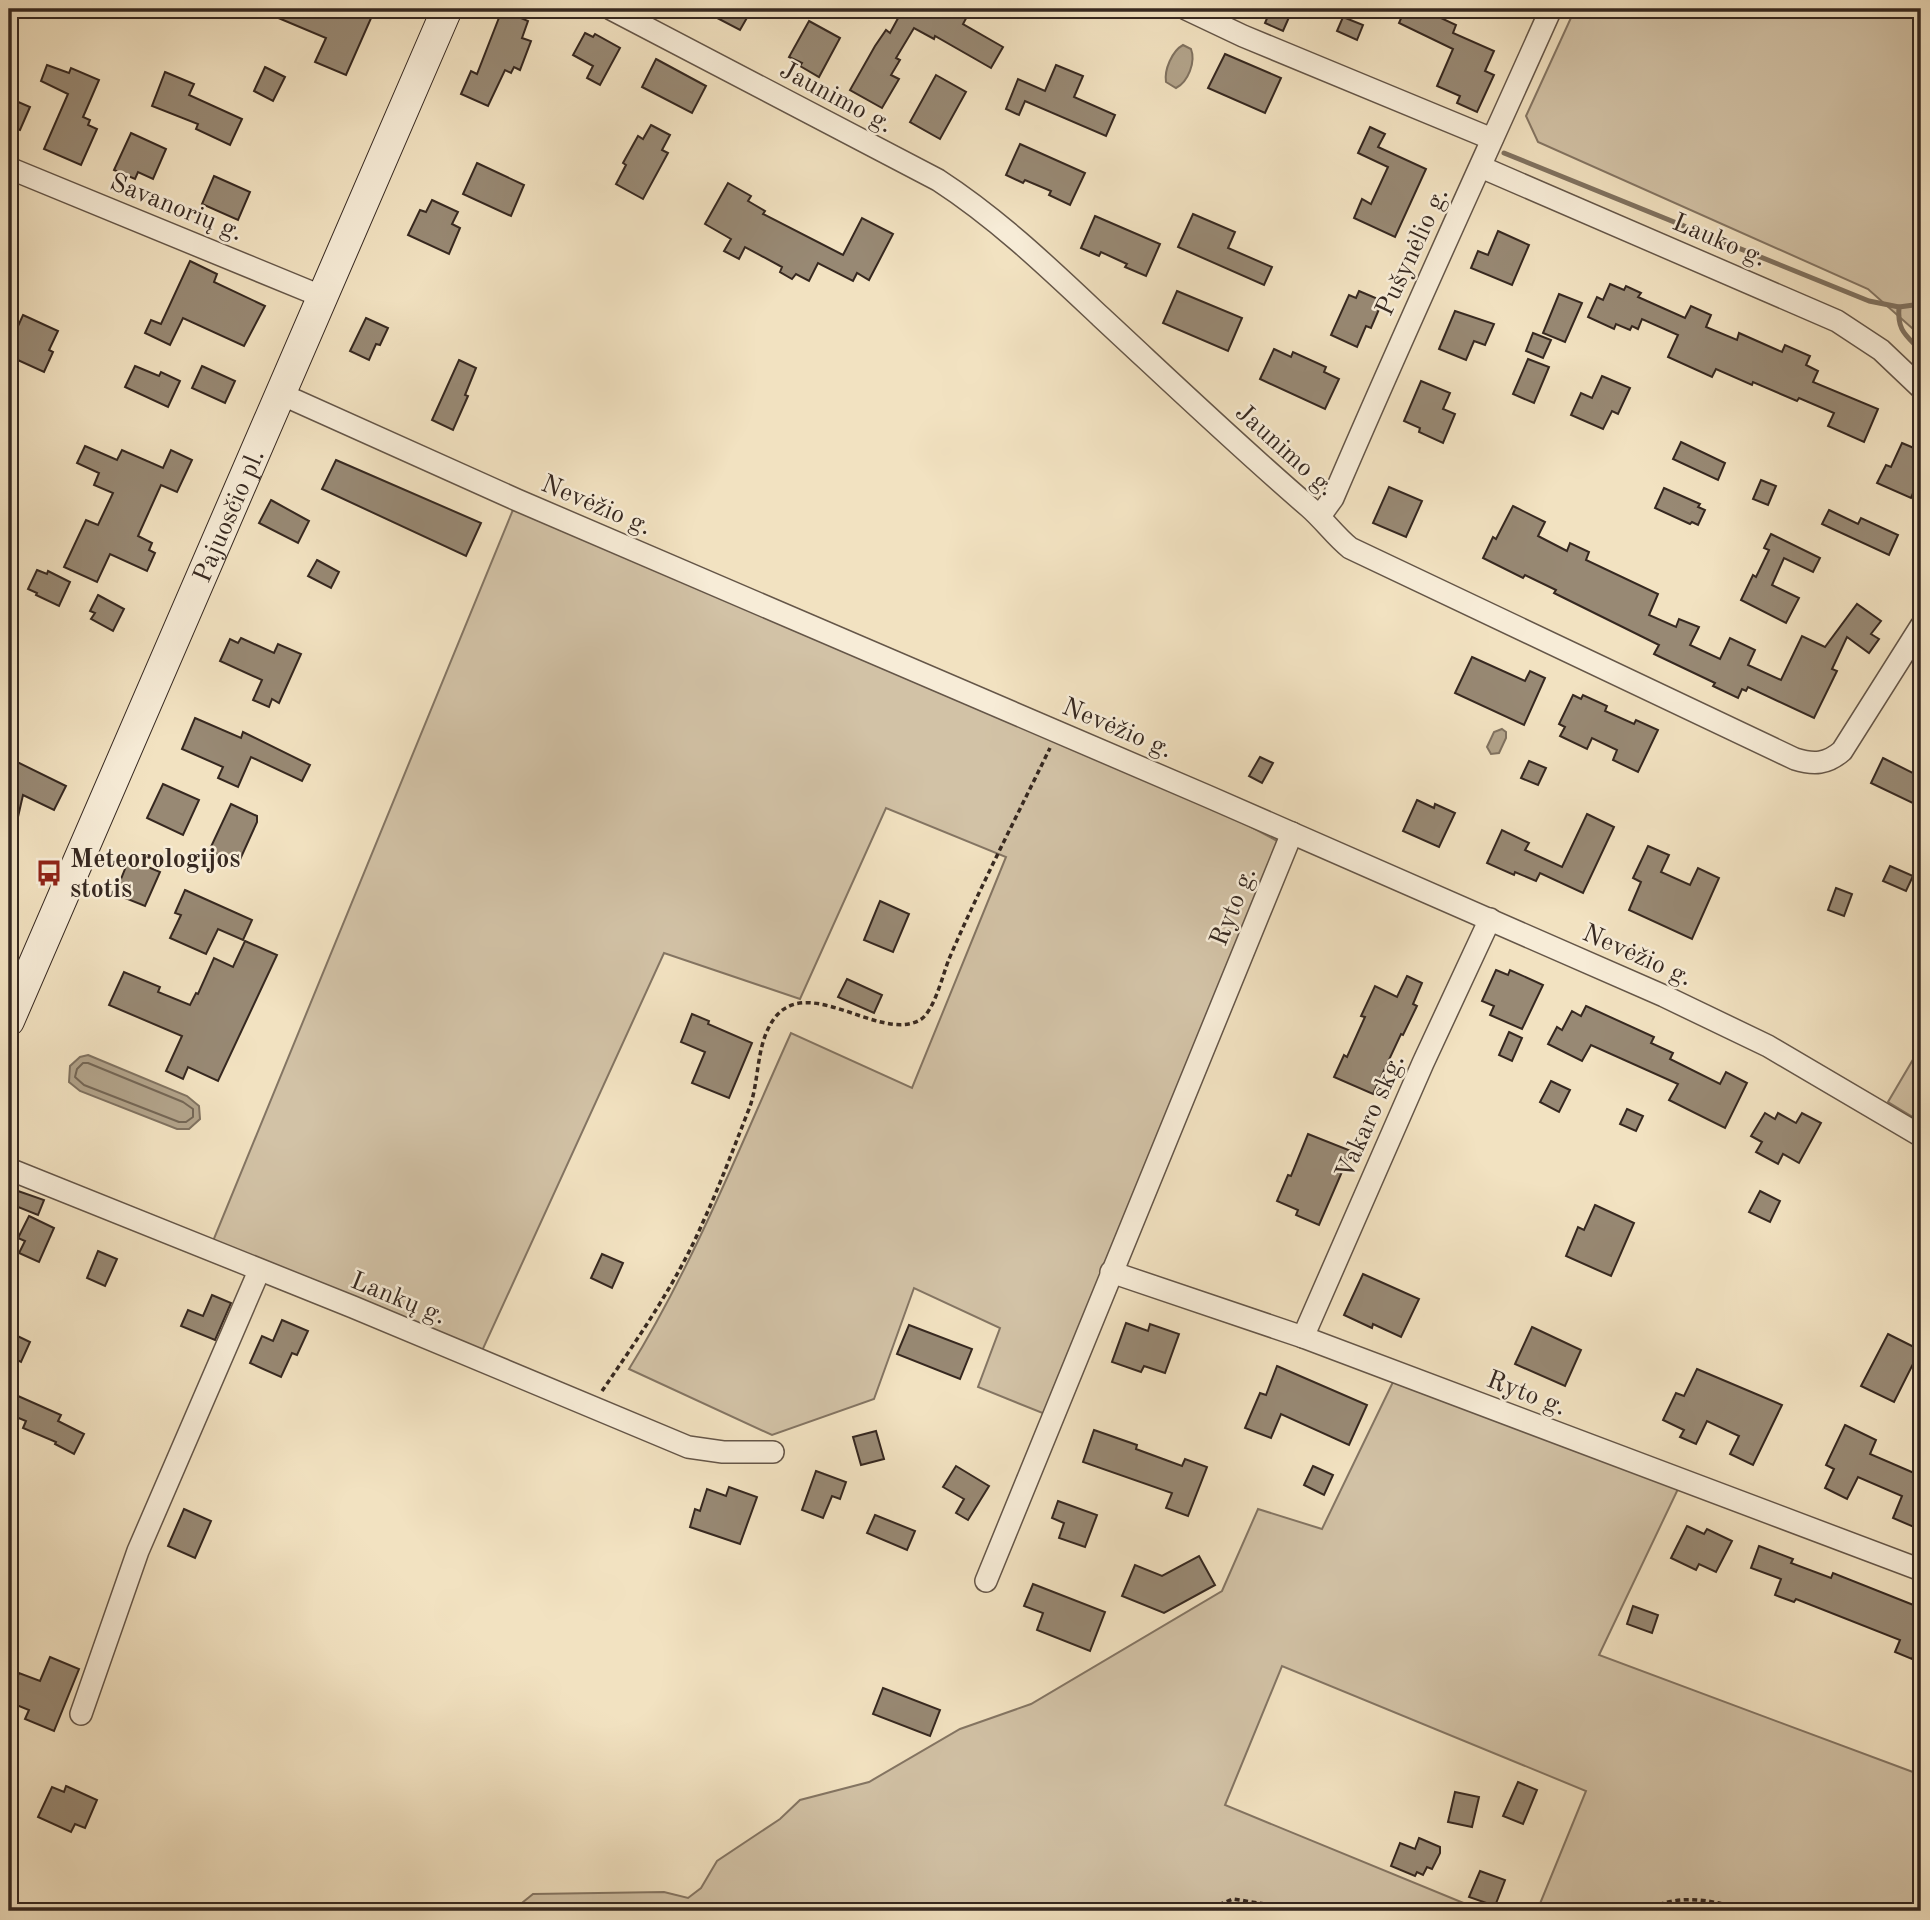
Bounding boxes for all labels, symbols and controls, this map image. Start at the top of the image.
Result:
street label: Jaunimo g. [775,57,897,138]
street label: Savanorių g. [106,169,247,246]
street label: Pušynėlio g. [1372,184,1454,320]
street label: Lauko g. [1668,209,1770,272]
street label: Jaunimo g. [1230,399,1339,502]
street label: Pajuosčio pl. [190,446,270,587]
street label: Nevėžio g. [537,471,655,541]
street label: Nevėžio g. [1058,694,1176,764]
place label: Meteorologijos stotis [70,847,240,903]
bus stop icon: Meteorologijos stotis [34,858,64,888]
street label: Ryto g. [1206,863,1261,950]
street label: Nevėžio g. [1578,920,1696,992]
street label: Vakaro skg. [1332,1050,1410,1183]
street label: Lankų g. [347,1268,450,1330]
street label: Ryto g. [1483,1367,1570,1421]

